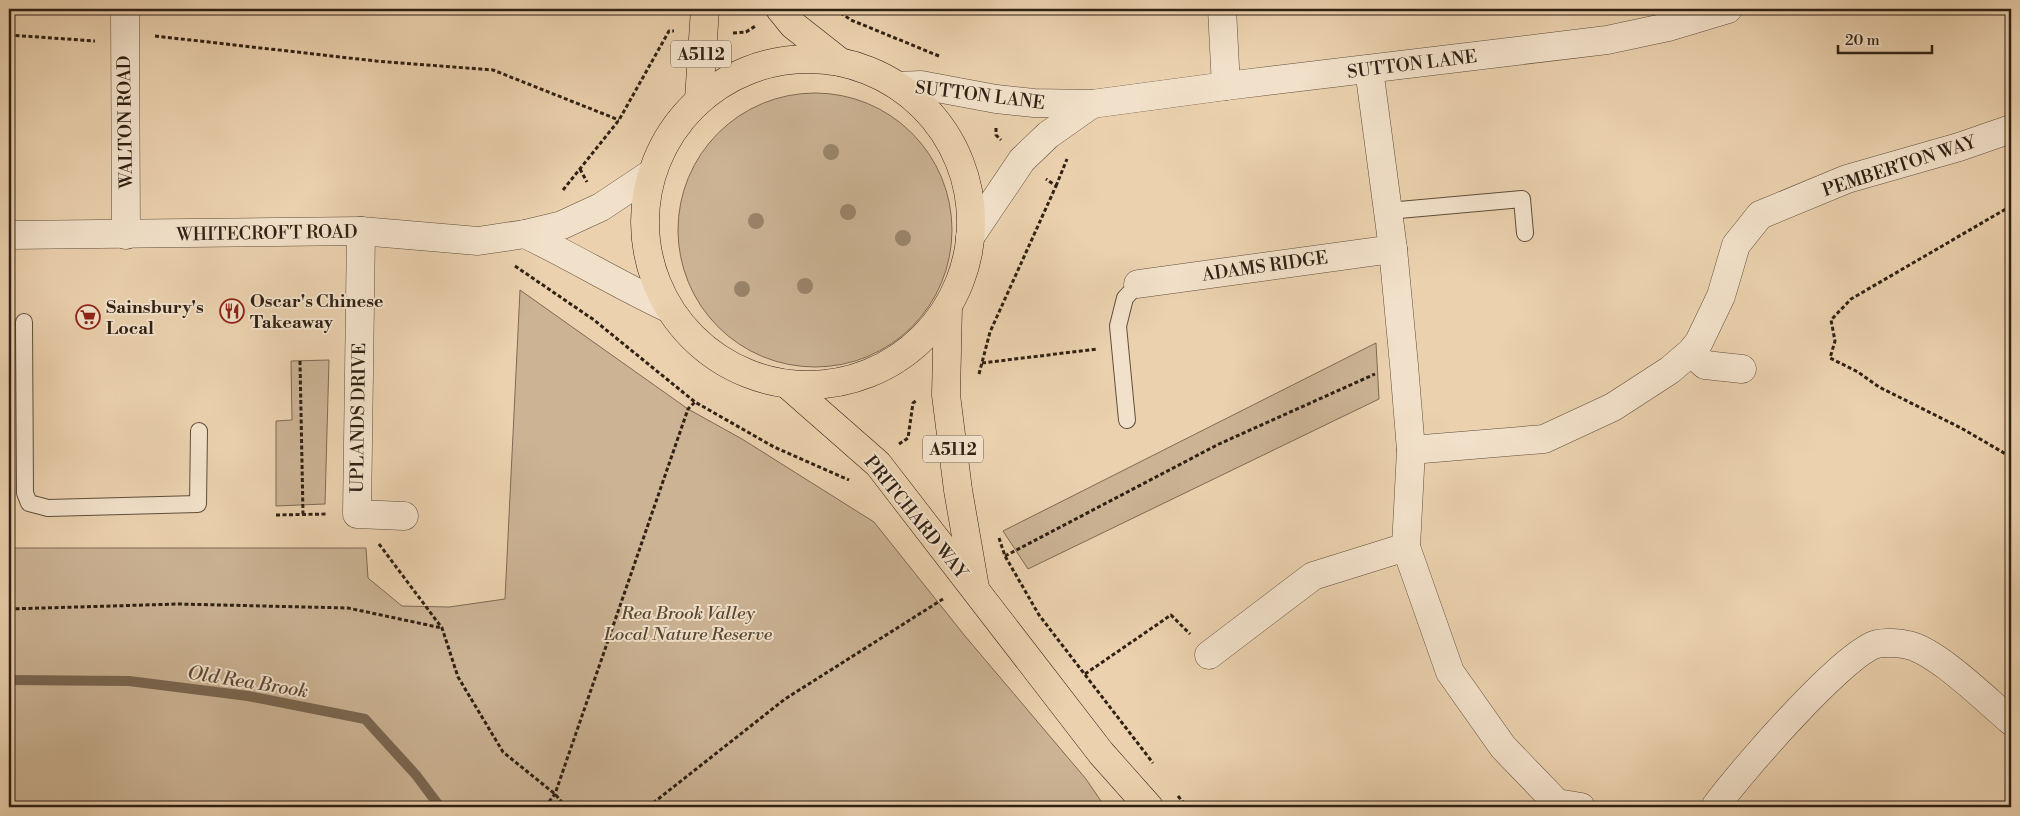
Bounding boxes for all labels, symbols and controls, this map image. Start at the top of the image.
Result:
scale bar [1838,22,1931,54]
text: 20 m [1845,31,1880,50]
road number: A5112 [671,41,731,68]
street label: SUTTON LANE [1346,45,1478,84]
street label: WALTON ROAD [113,55,138,190]
street label: SUTTON LANE [914,76,1046,115]
street label: PEMBERTON WAY [1819,130,1980,202]
street label: WHITECROFT ROAD [175,220,358,247]
street label: ADAMS RIDGE [1200,246,1329,287]
place label: Oscar's Chinese Takeaway [250,290,384,334]
place label: Sainsbury's Local [106,296,204,340]
restaurant icon: Oscar's Chinese Takeaway [219,298,245,324]
supermarket icon: Sainsbury's Local [75,304,101,330]
street label: UPLANDS DRIVE [346,343,371,493]
road number: A5112 [923,436,983,462]
street label: PRITCHARD WAY [859,451,973,585]
park label: Rea Brook Valley Local Nature Reserve [603,602,773,646]
water label: Old Rea Brook [186,661,310,703]

